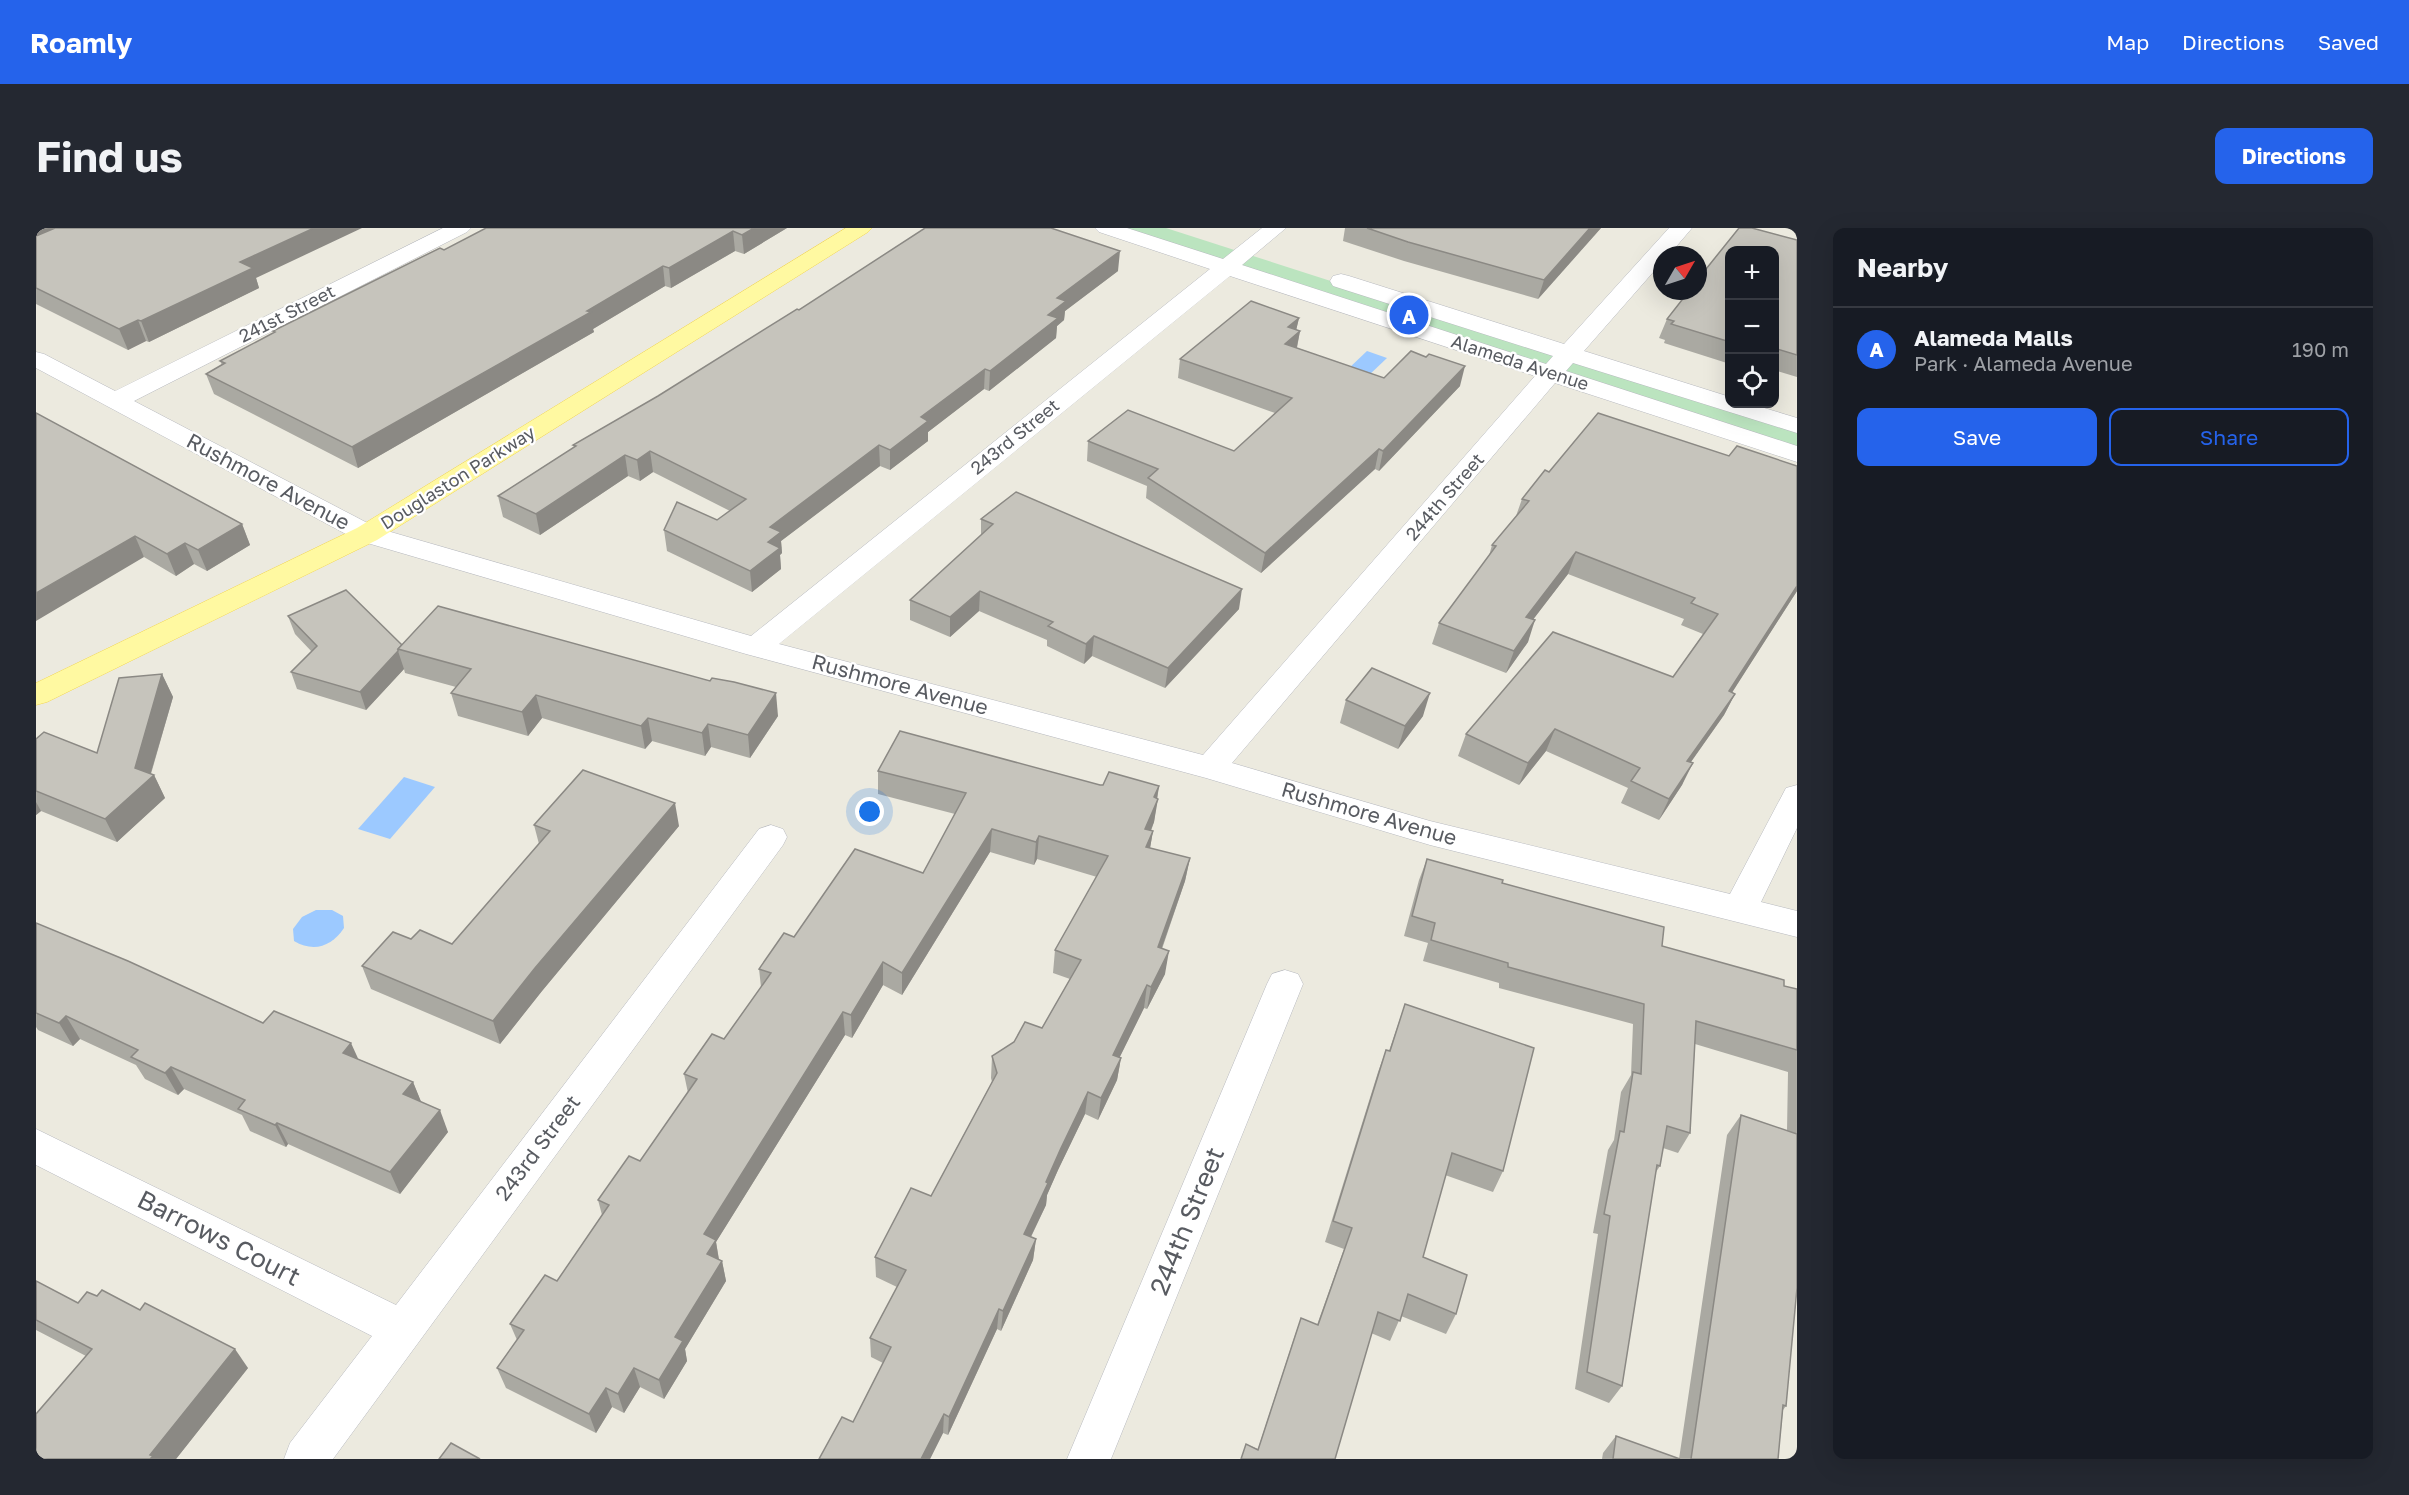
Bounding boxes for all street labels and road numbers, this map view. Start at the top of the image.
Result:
street label: 241st Street [235,280,338,347]
street label: Alameda Avenue [1449,329,1592,395]
street label: 243rd Street [966,394,1063,479]
street label: Douglaston Parkway [376,421,539,534]
street label: Rushmore Avenue [182,427,355,535]
street label: 244th Street [1400,448,1488,544]
street label: Rushmore Avenue [809,648,991,720]
street label: Rushmore Avenue [1279,776,1460,851]
street label: 243rd Street [489,1089,585,1205]
street label: 244th Street [1143,1142,1230,1299]
street label: Barrows Court [132,1183,306,1292]

